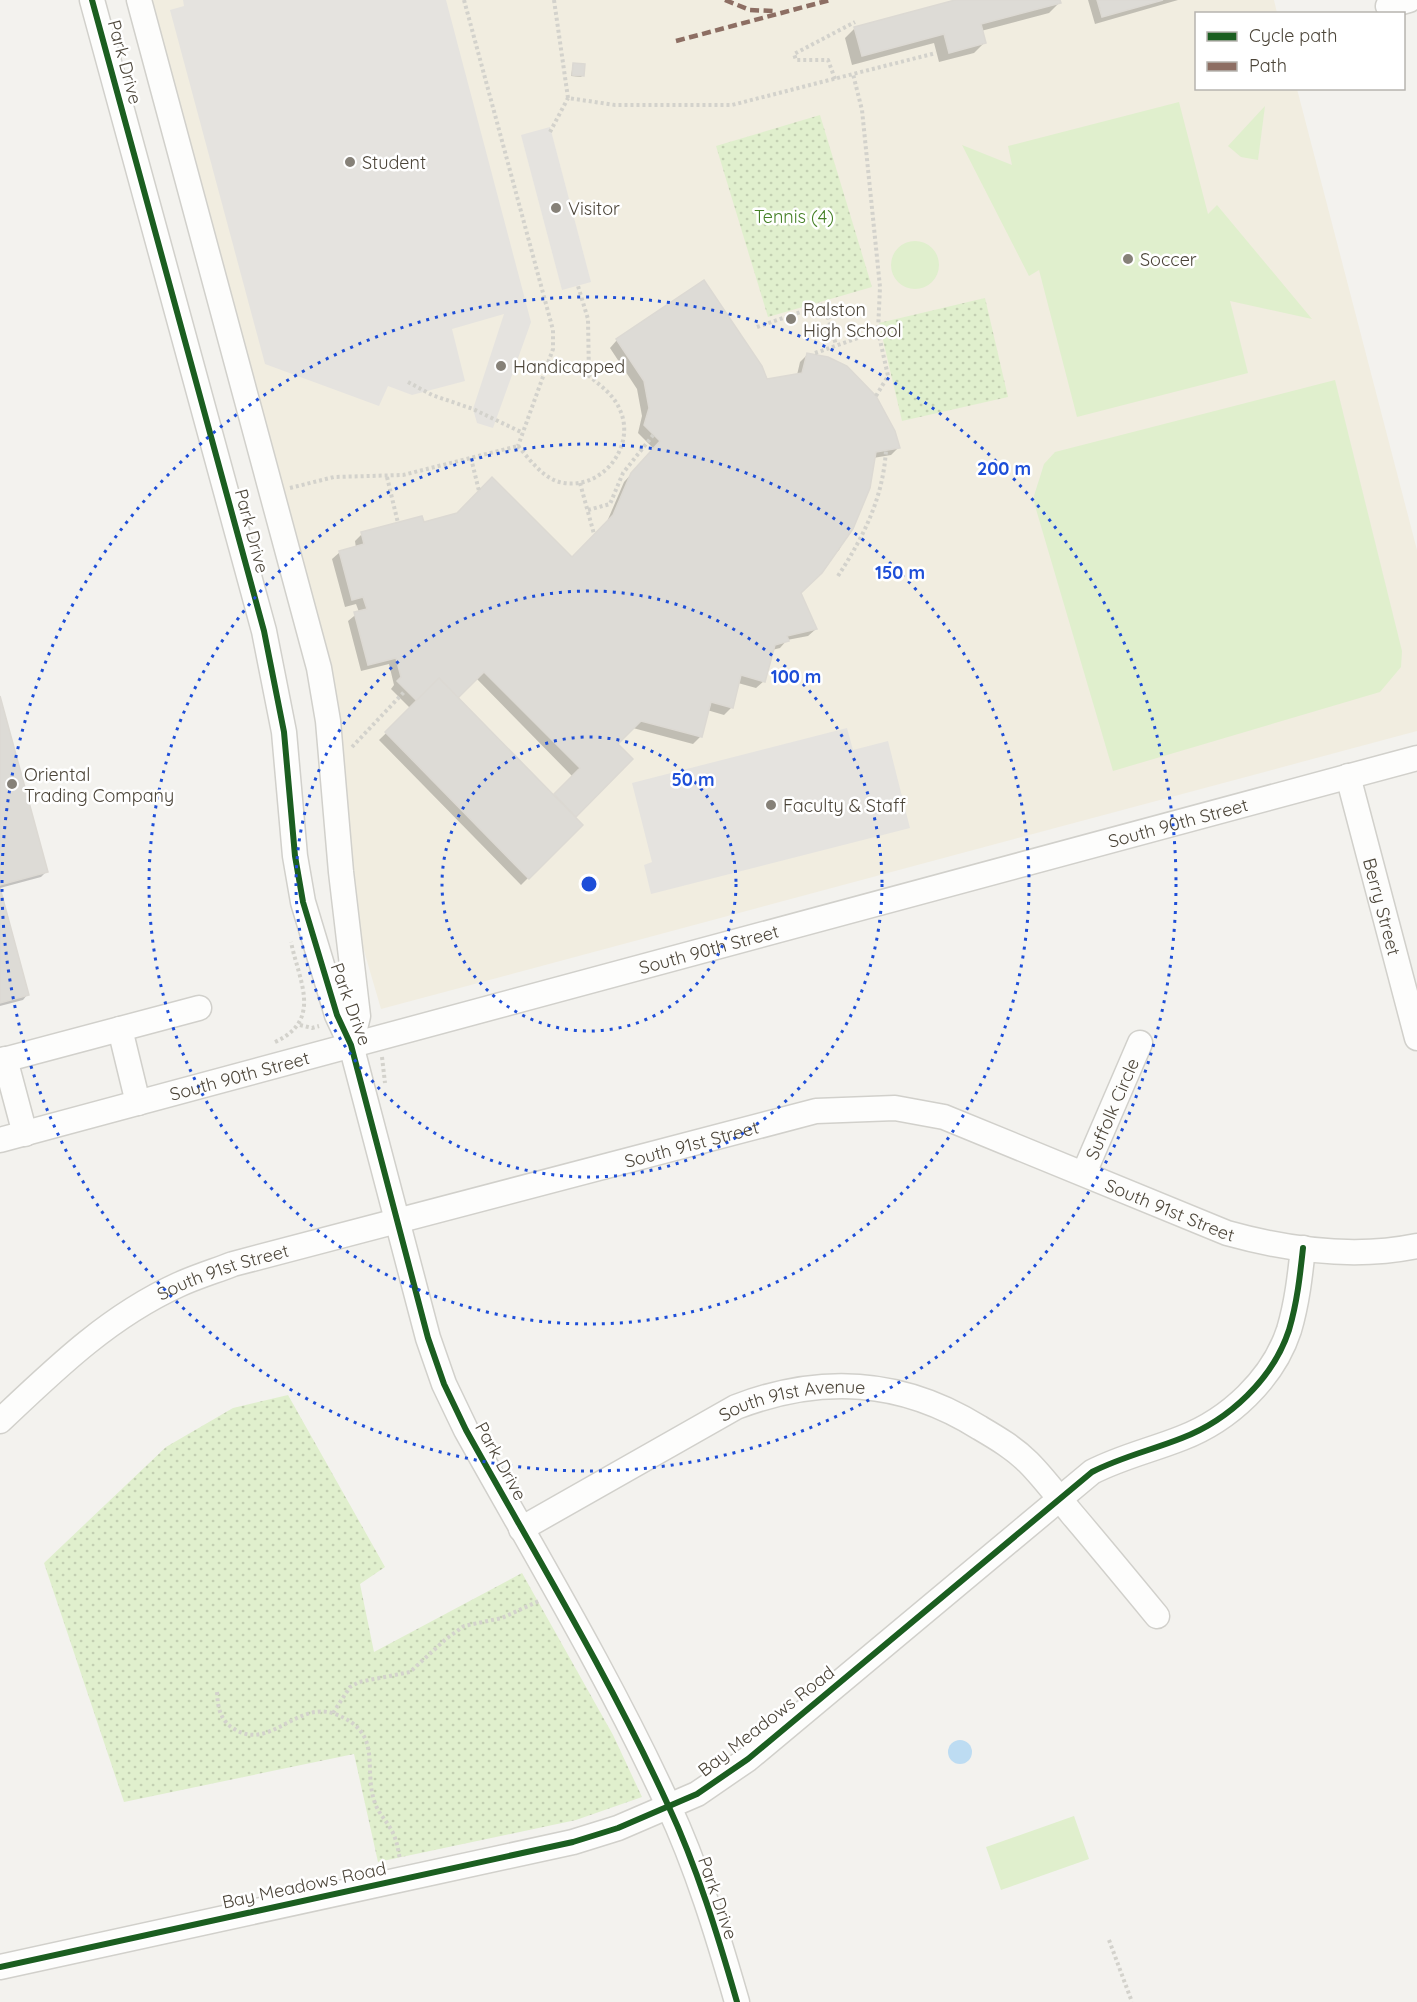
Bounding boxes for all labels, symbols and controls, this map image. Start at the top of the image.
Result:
legend [1195,12,1405,90]
street label: Park Drive [103,17,147,107]
text: Cycle path [1249,24,1337,47]
text: Path [1249,54,1287,77]
place label: Student [362,151,426,174]
marker: Student [343,155,357,169]
place label: Visitor [568,197,620,220]
marker: Visitor [549,201,563,215]
park label: Tennis (4) [754,205,834,228]
place label: Soccer [1140,248,1197,271]
marker: Soccer [1121,252,1135,266]
place label: Ralston High School [803,298,902,342]
marker: Ralston High School [784,312,798,326]
place label: Handicapped [513,355,625,378]
marker: Handicapped [494,359,508,373]
text: 200 m [977,457,1031,480]
street label: Park Drive [230,486,274,576]
text: 150 m [875,561,925,584]
text: 100 m [771,665,821,688]
place label: Oriental Trading Company [24,763,174,807]
text: 50 m [671,768,715,791]
marker: Oriental Trading Company [5,777,19,791]
street label: South 90th Street [1106,793,1250,852]
place label: Faculty & Staff [783,794,906,817]
marker: Faculty & Staff [764,798,778,812]
street label: Berry Street [1359,855,1406,958]
centre of rings [579,874,599,894]
street label: South 90th Street [636,919,781,979]
street label: Park Drive [325,959,377,1049]
street label: South 90th Street [167,1046,312,1105]
street label: Suffolk Circle [1080,1054,1144,1163]
street label: South 91st Street [622,1115,761,1172]
street label: South 91st Street [1102,1173,1237,1246]
street label: South 91st Street [153,1238,291,1305]
street label: South 91st Avenue [714,1374,866,1426]
street label: Park Drive [470,1418,532,1504]
street label: Bay Meadows Road [693,1661,839,1781]
street label: Park Drive [693,1853,743,1943]
street label: Bay Meadows Road [220,1856,388,1914]

